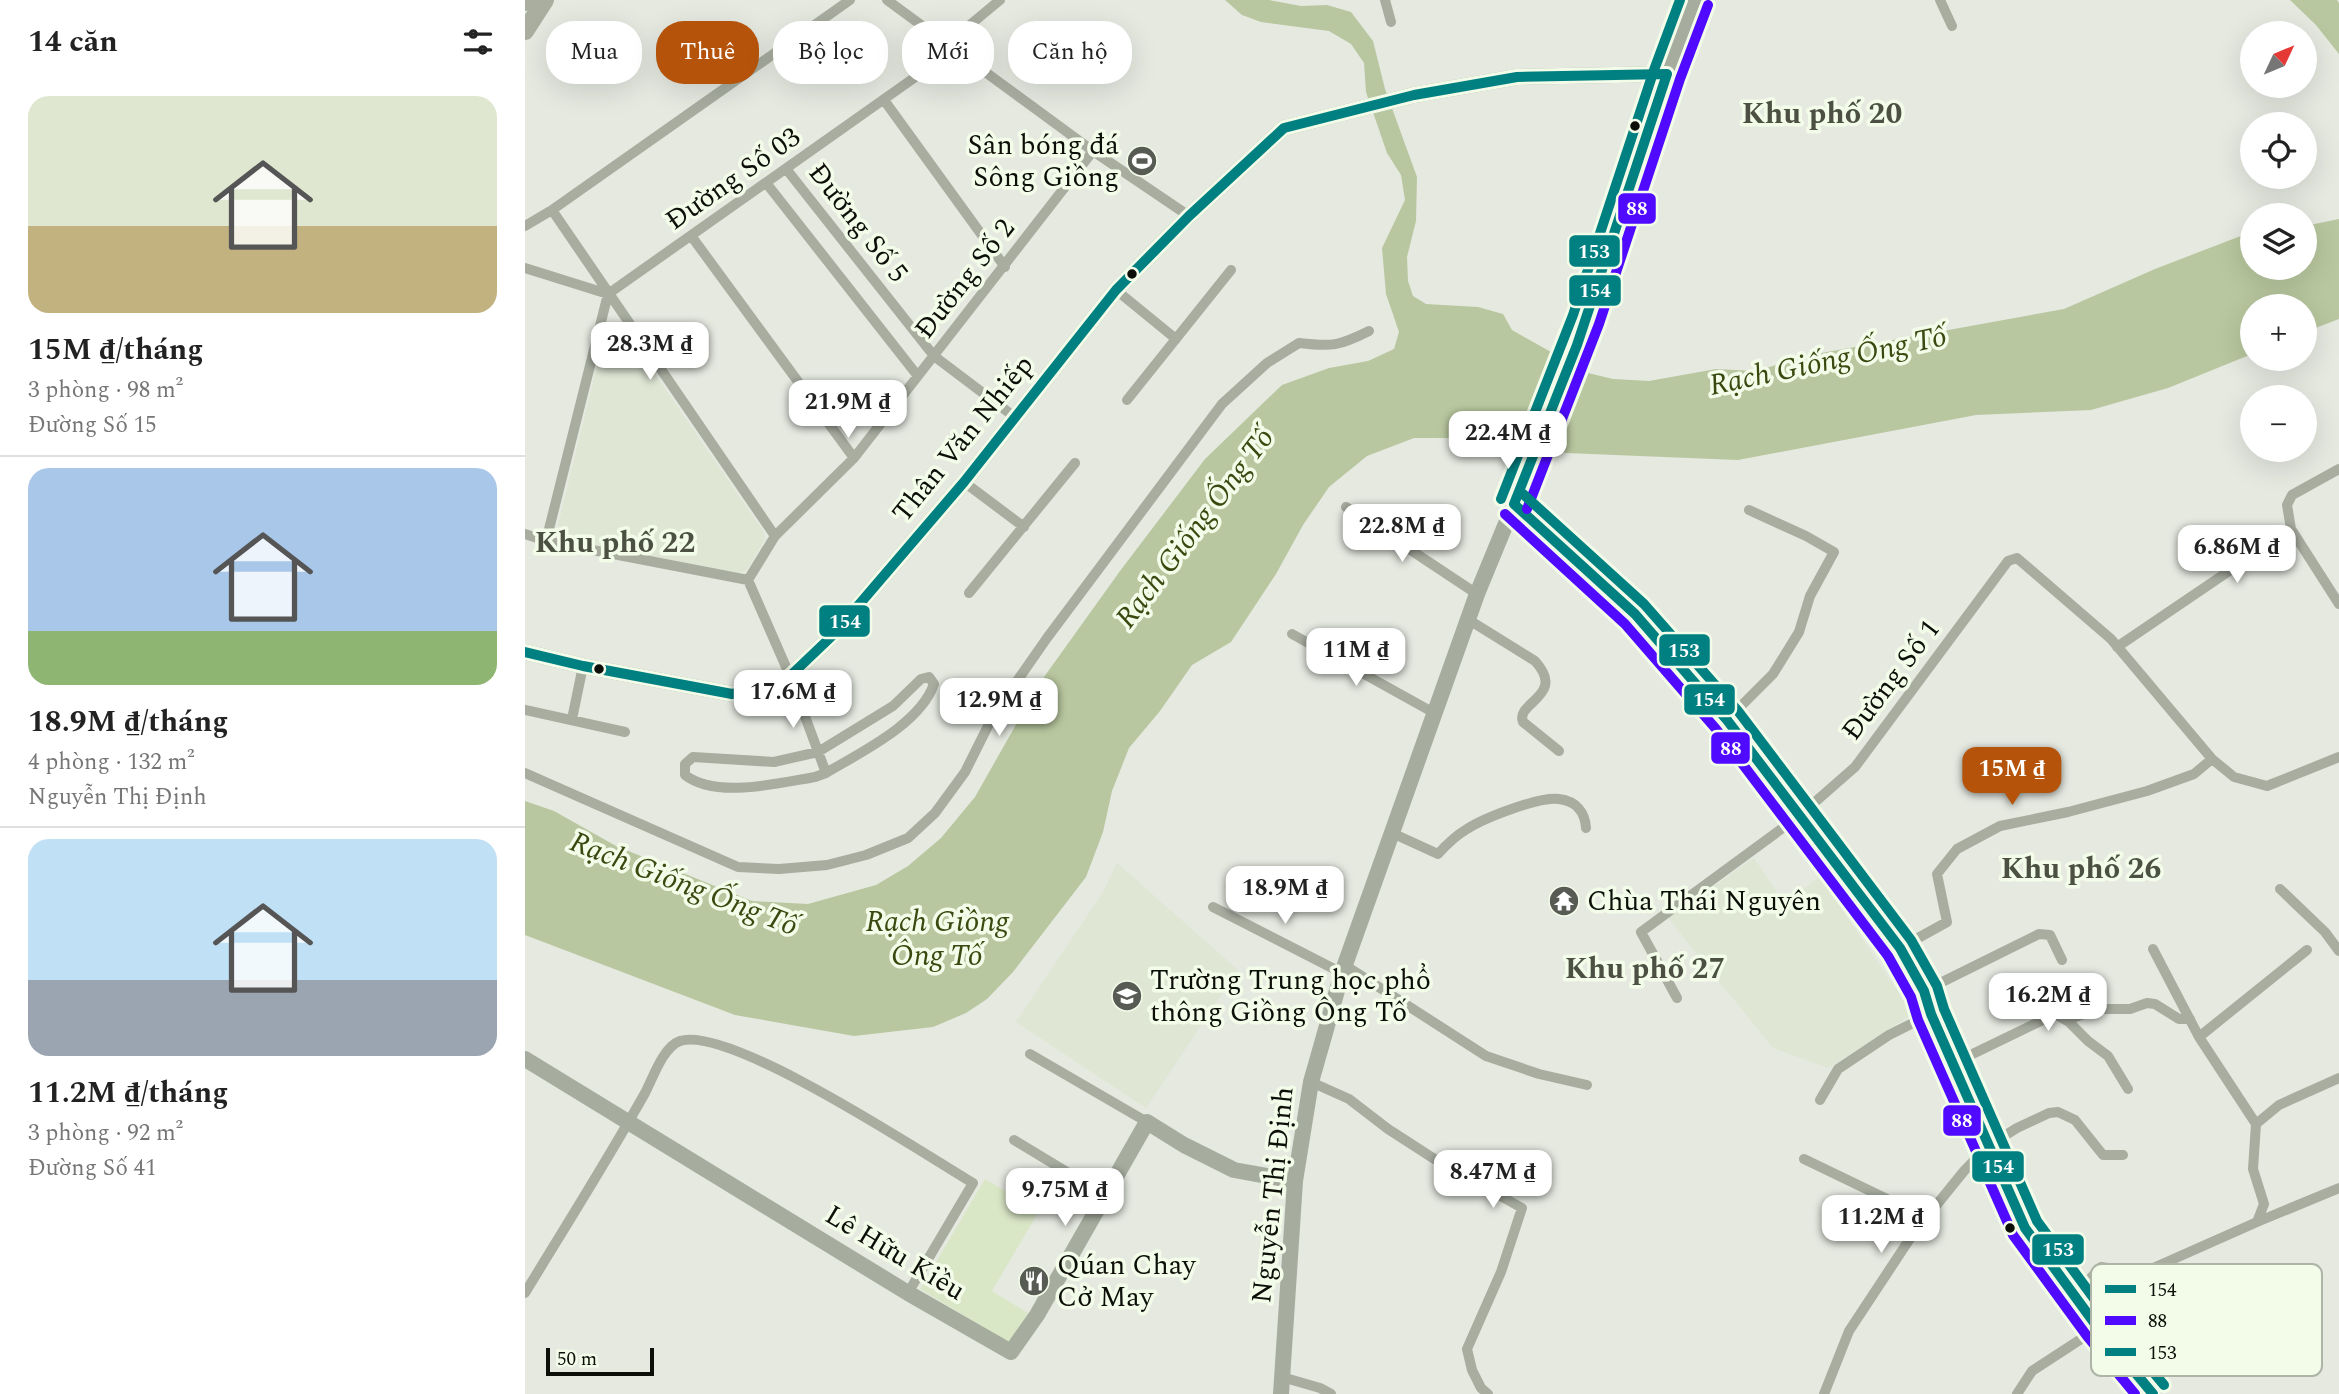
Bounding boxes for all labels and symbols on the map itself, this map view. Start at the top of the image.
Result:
north arrow [2240,21,2317,98]
district label: Khu phố 20 [1742,91,1902,137]
street label: Đường Số 03 [657,116,809,242]
unlabelled marker [1628,119,1642,133]
place label: Sân bóng đá Sông Giồng [967,124,1119,199]
sports icon: Sân bóng đá Sông Giồng [1125,144,1159,178]
street label: Đường Số 5 [797,154,919,292]
line badge: 88 [1617,192,1657,225]
text: 88 [1626,195,1648,224]
street label: Đường Số 2 [904,210,1026,348]
line badge: 153 [1568,234,1621,268]
text: 153 [1578,238,1610,267]
unlabelled marker [1125,267,1139,281]
line badge: 154 [1568,274,1622,307]
text: 154 [1579,277,1611,306]
water label: Rạch Giống Ống Tố [1705,313,1954,409]
pin: 28.3M ₫ [585,322,715,382]
street label: Thân Văn Nhiếp [882,346,1044,532]
pin: 21.9M ₫ [783,380,913,440]
pin: 22.4M ₫ [1443,412,1573,471]
water label: Rạch Giống Ống Tố [1104,415,1288,638]
pin: 22.8M ₫ [1337,504,1467,564]
district label: Khu phố 22 [535,520,695,566]
pin: 6.86M ₫ [2172,526,2302,585]
line badge: 154 [818,604,871,638]
text: 154 [829,608,861,637]
street label: Đường Số 1 [1831,610,1951,750]
pin: 11M ₫ [1307,628,1405,688]
line badge: 153 [1658,633,1711,667]
text: 153 [1668,637,1700,666]
unlabelled marker [592,662,606,676]
pin: 17.6M ₫ [728,670,858,730]
pin: 12.9M ₫ [934,678,1064,738]
line badge: 154 [1683,683,1736,716]
text: 154 [1693,686,1725,715]
line badge: 88 [1710,731,1751,765]
text: 88 [1720,735,1742,764]
pin: 15M ₫ [1963,748,2061,807]
water label: Rạch Giống Ống Tố [563,819,808,950]
district label: Khu phố 26 [2001,846,2161,892]
pin: 18.9M ₫ [1220,866,1350,926]
place label: Chùa Thái Nguyên [1587,880,1821,923]
temple icon: Chùa Thái Nguyên [1547,884,1581,918]
water label: Rạch Giồng Ông Tố [866,899,1010,979]
district label: Khu phố 27 [1565,946,1725,992]
place label: Trường Trung học phổ thông Giồng Ông Tố [1150,959,1431,1034]
pin: 16.2M ₫ [1983,974,2113,1033]
school or university icon: Trường Trung học phổ thông Giồng Ông Tố [1110,979,1144,1013]
street label: Nguyễn Thị Định [1240,1085,1306,1305]
line badge: 88 [1942,1104,1982,1137]
text: 88 [1951,1107,1973,1136]
pin: 8.47M ₫ [1428,1150,1558,1210]
line badge: 154 [1971,1150,2025,1183]
text: 154 [1982,1153,2014,1182]
pin: 9.75M ₫ [1000,1168,1130,1228]
street label: Lê Hữu Kiều [817,1194,973,1312]
pin: 11.2M ₫ [1816,1196,1946,1255]
unlabelled marker [2003,1221,2017,1235]
line badge: 153 [2031,1233,2085,1266]
text: 153 [2042,1236,2074,1265]
place label: Qúan Chay Cở May [1057,1244,1197,1319]
restaurant icon: Qúan Chay Cở May [1017,1264,1051,1298]
legend [2091,1264,2322,1376]
text: 154 [2148,1276,2177,1305]
text: 88 [2148,1307,2167,1336]
text: 153 [2148,1339,2177,1368]
scale bar [546,1345,655,1377]

